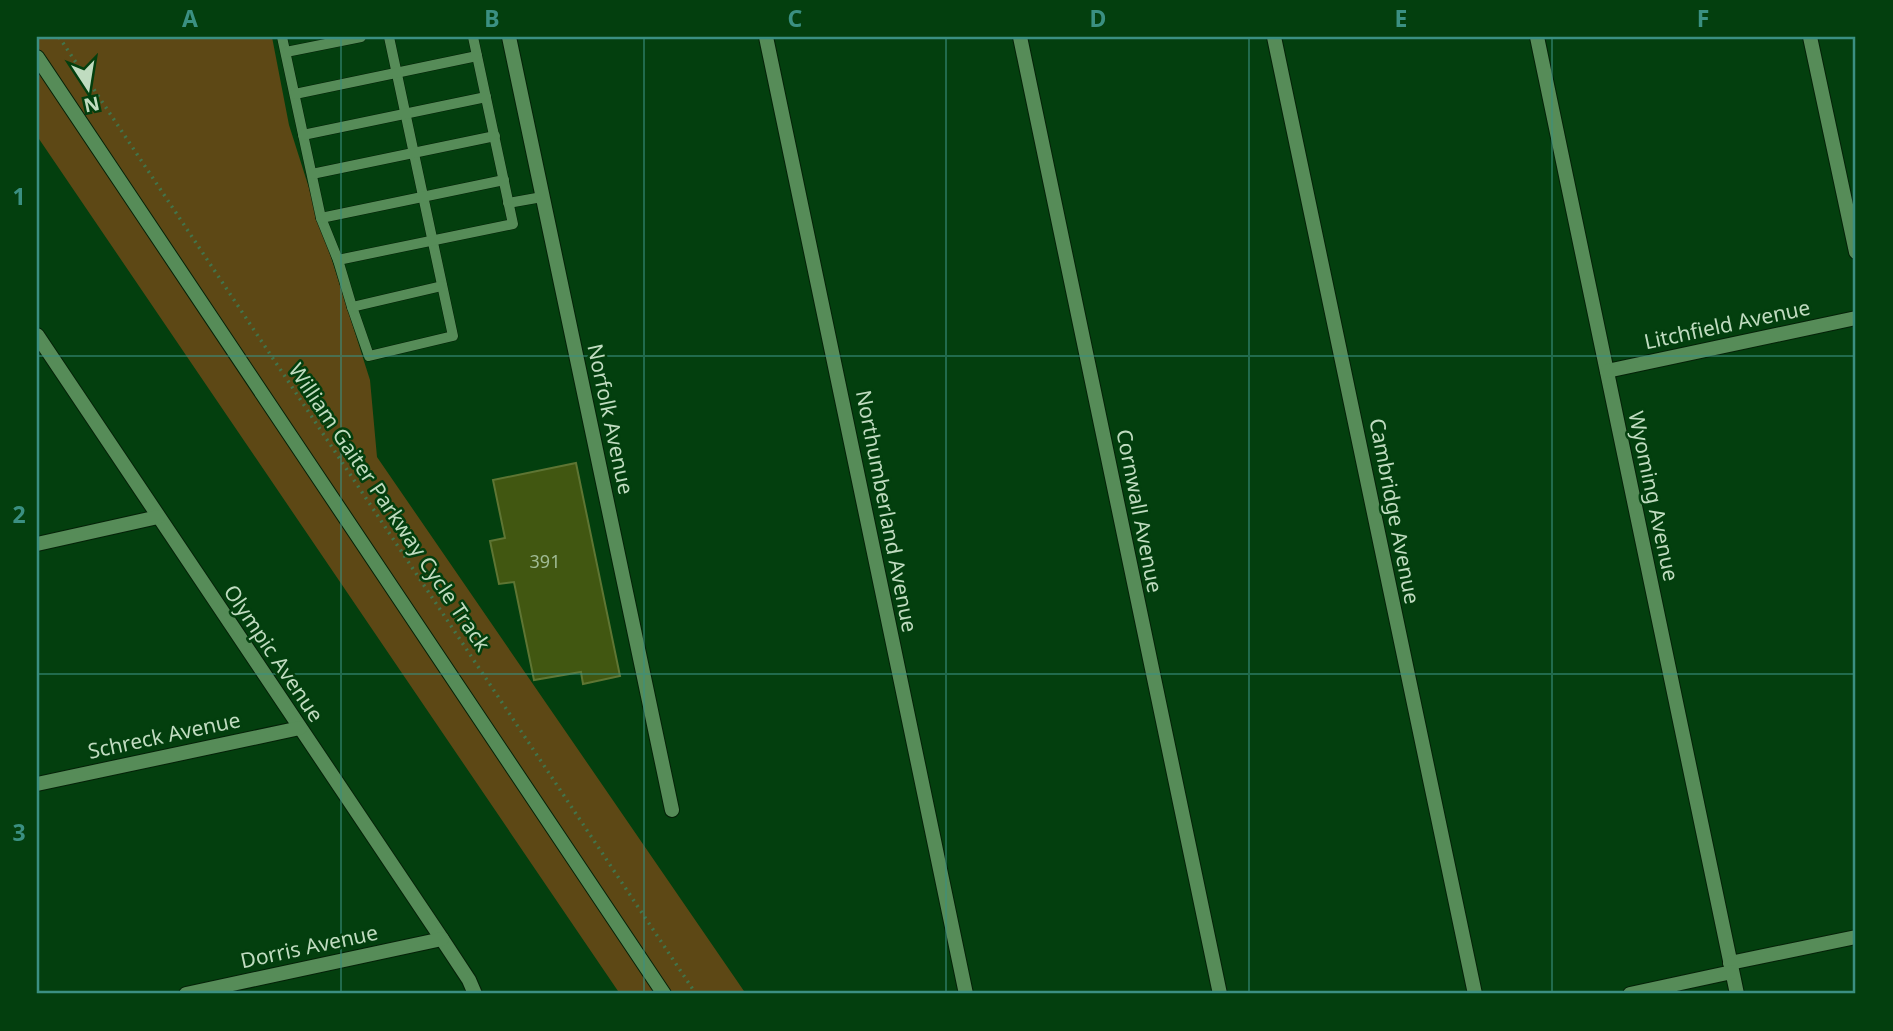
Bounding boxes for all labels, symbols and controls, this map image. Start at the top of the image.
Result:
text: A [182,2,198,34]
text: B [484,2,500,34]
text: C [788,2,803,34]
text: D [1090,2,1106,34]
text: E [1395,2,1407,34]
text: F [1697,2,1709,34]
north arrow [52,52,122,122]
text: N [81,90,102,119]
text: 1 [12,180,26,212]
street label: Litchfield Avenue [1641,293,1813,355]
street label: Norfolk Avenue [581,341,641,497]
street label: William Gaiter Parkway Cycle Track [283,358,498,657]
street label: Northumberland Avenue [850,387,924,635]
street label: Wyoming Avenue [1622,408,1686,584]
street label: Cambridge Avenue [1363,416,1427,606]
street label: Cornwall Avenue [1110,427,1170,595]
text: 2 [12,498,26,530]
house number: 391 [530,549,560,573]
street label: Olympic Avenue [218,579,330,727]
street label: Schreck Avenue [85,705,243,765]
text: 3 [12,816,26,848]
street label: Dorris Avenue [238,918,380,974]

